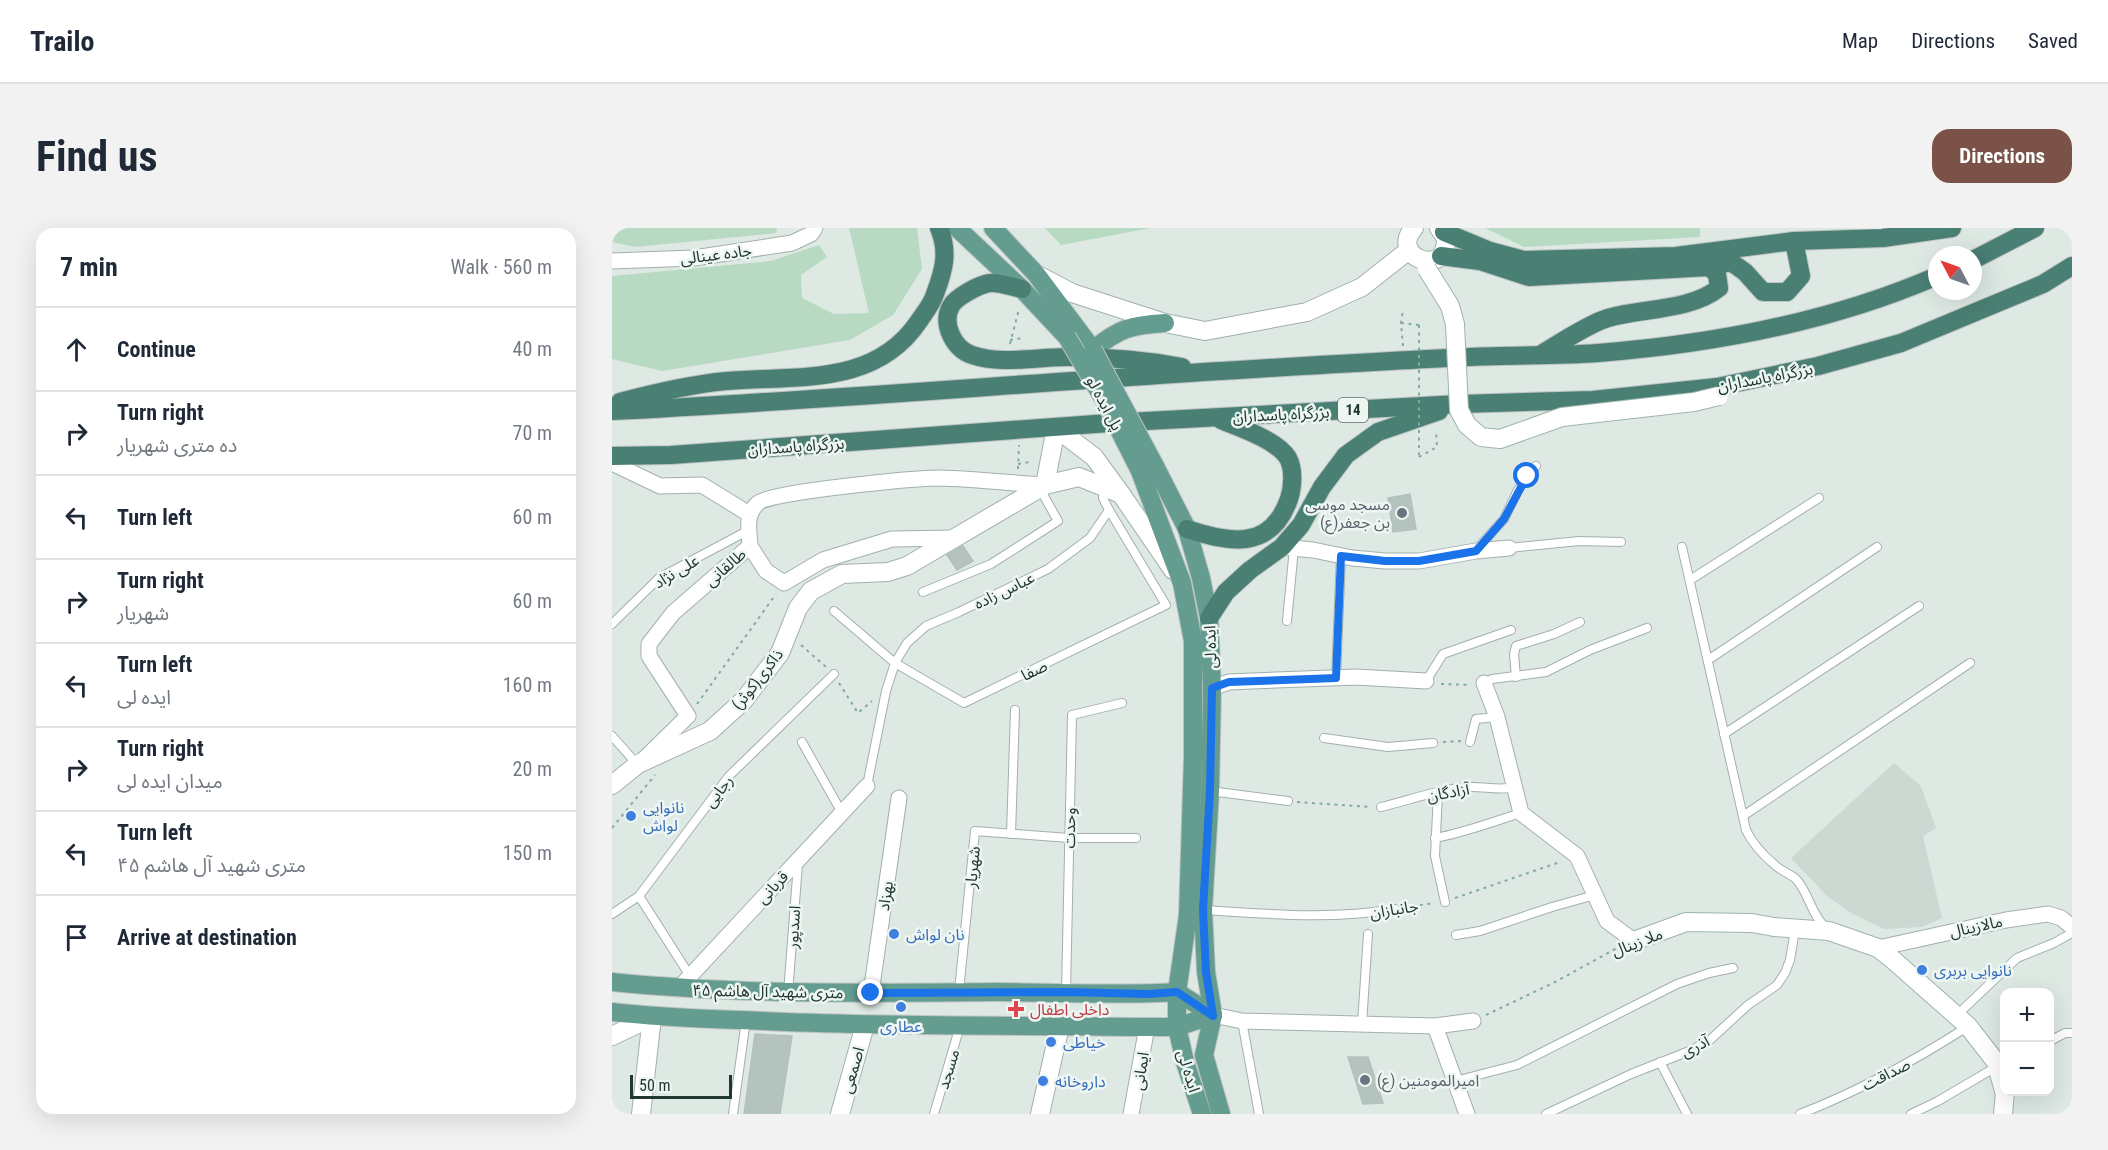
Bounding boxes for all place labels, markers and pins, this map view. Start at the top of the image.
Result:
place label: مسجد موسی بن جعفر(ع) [1305,495,1390,535]
marker: مسجد موسی بن جعفر(ع) [1395,506,1409,520]
place label: نانوایی لواش [643,798,684,835]
marker: نانوایی لواش [624,809,638,823]
place label: نان لواش [906,925,964,944]
marker: نان لواش [887,927,901,941]
place label: نانوایی بربری [1934,961,2012,980]
marker: نانوایی بربری [1915,963,1929,977]
marker: عطاری [894,1000,908,1014]
marker: داخلی اطفال [1007,1000,1025,1018]
place label: داخلی اطفال [1030,1000,1109,1020]
place label: عطاری [880,1017,922,1036]
place label: خیاطی [1063,1033,1106,1052]
marker: خیاطی [1044,1035,1058,1049]
place label: امیرالمومنین (ع) [1377,1071,1479,1093]
place label: داروخانه [1055,1072,1106,1091]
marker: امیرالمومنین (ع) [1358,1073,1372,1087]
marker: داروخانه [1036,1074,1050,1088]

